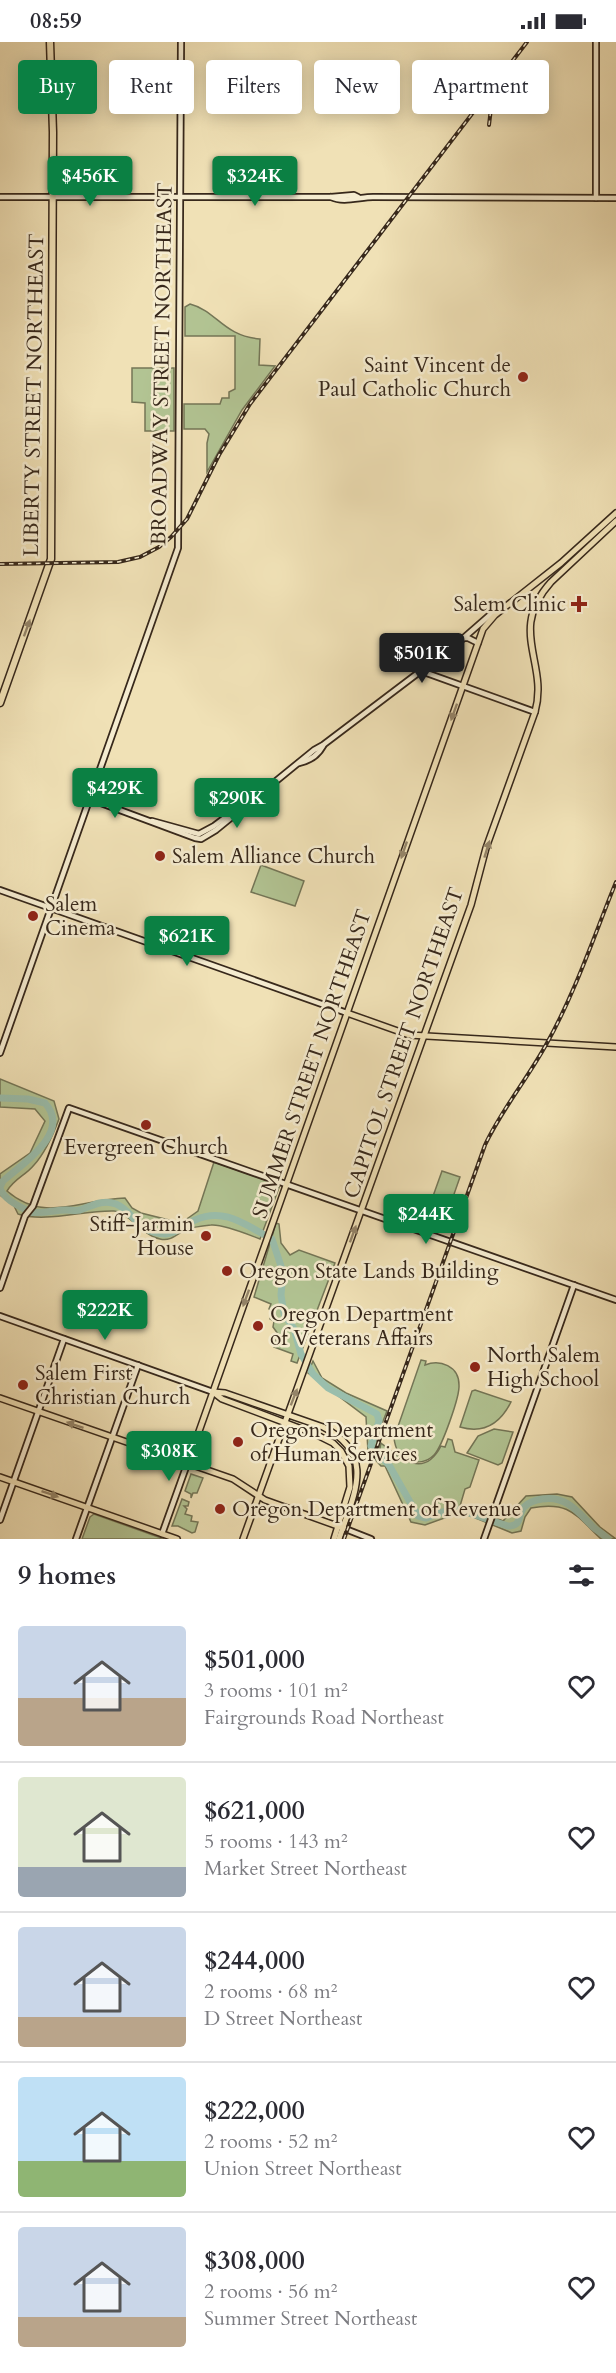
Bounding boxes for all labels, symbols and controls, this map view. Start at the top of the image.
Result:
text: 08:59 [30,6,81,36]
chip: Buy [18,60,97,114]
chip: Rent [109,60,194,114]
chip: Filters [206,60,302,114]
chip: New [314,60,400,114]
chip: Apartment [412,60,549,114]
pin: $456K [48,156,132,207]
pin: $324K [213,156,297,207]
text: $456K [61,162,119,189]
text: $324K [226,162,284,189]
street label: BROADWAY STREET NORTHEAST [144,182,180,546]
street label: LIBERTY STREET NORTHEAST [17,233,51,557]
place label: Saint Vincent de Paul Catholic Church [318,351,511,404]
marker: Saint Vincent de Paul Catholic Church [516,370,530,384]
place label: Salem Clinic [453,590,566,619]
marker: Salem Clinic [570,595,588,613]
one-way arrow [22,619,32,637]
pin: $501K [380,633,464,684]
text: $501K [393,639,451,666]
one-way arrow [448,703,458,721]
pin: $429K [73,768,157,819]
text: $429K [86,774,144,801]
pin: $290K [195,778,279,829]
text: $290K [208,784,266,811]
one-way arrow [482,840,492,858]
one-way arrow [399,841,409,859]
place label: Salem Alliance Church [172,842,376,871]
marker: Salem Alliance Church [153,849,167,863]
street label: CAPITOL STREET NORTHEAST [337,884,471,1202]
place label: Salem Cinema [45,890,115,943]
street label: SUMMER STREET NORTHEAST [245,906,379,1222]
marker: Salem Cinema [26,909,40,923]
pin: $621K [145,916,229,967]
text: $621K [158,922,216,949]
marker: Evergreen Church [139,1118,153,1132]
place label: Evergreen Church [64,1133,229,1162]
pin: $244K [384,1194,468,1245]
text: $244K [397,1200,455,1227]
place label: Stiff-Jarmin House [90,1210,194,1263]
one-way arrow [349,1225,359,1243]
marker: Stiff-Jarmin House [199,1229,213,1243]
place label: Oregon State Lands Building [239,1257,499,1286]
marker: Oregon State Lands Building [220,1264,234,1278]
pin: $222K [63,1290,147,1341]
one-way arrow [240,1290,250,1308]
text: $222K [76,1296,134,1323]
place label: Oregon Department of Veterans Affairs [270,1300,453,1353]
marker: Oregon Department of Veterans Affairs [251,1319,265,1333]
place label: North Salem High School [487,1341,600,1394]
place label: Salem First Christian Church [35,1359,191,1412]
marker: North Salem High School [468,1360,482,1374]
marker: Salem First Christian Church [16,1378,30,1392]
one-way arrow [289,1388,299,1406]
place label: Oregon Department of Human Services [250,1416,433,1469]
one-way arrow [66,1419,84,1429]
pin: $308K [127,1431,211,1482]
marker: Oregon Department of Human Services [231,1435,245,1449]
text: $308K [140,1437,198,1464]
one-way arrow [42,1490,60,1500]
place label: Oregon Department of Revenue [232,1495,521,1524]
marker: Oregon Department of Revenue [213,1502,227,1516]
text: 9 homes [18,1558,116,1593]
icon: filters [565,1559,598,1592]
text: $501,000 [204,1642,305,1677]
icon: home [66,1650,138,1722]
icon: heart [565,1670,598,1703]
text: 3 rooms · 101 m² [204,1677,348,1704]
text: Fairgrounds Road Northeast [204,1704,444,1731]
text: $621,000 [204,1793,305,1828]
icon: home [66,1801,138,1873]
icon: heart [565,1821,598,1854]
text: 5 rooms · 143 m² [204,1828,348,1855]
text: Market Street Northeast [204,1855,407,1882]
text: $244,000 [204,1943,305,1978]
icon: home [66,1951,138,2023]
icon: heart [565,1971,598,2004]
text: 2 rooms · 68 m² [204,1978,337,2005]
text: D Street Northeast [204,2005,362,2032]
text: $222,000 [204,2093,305,2128]
icon: home [66,2101,138,2173]
icon: heart [565,2121,598,2154]
text: 2 rooms · 52 m² [204,2128,337,2155]
text: Union Street Northeast [204,2155,402,2182]
text: $308,000 [204,2243,305,2278]
icon: home [66,2251,138,2323]
icon: heart [565,2271,598,2304]
text: 2 rooms · 56 m² [204,2278,337,2305]
text: Summer Street Northeast [204,2305,417,2332]

